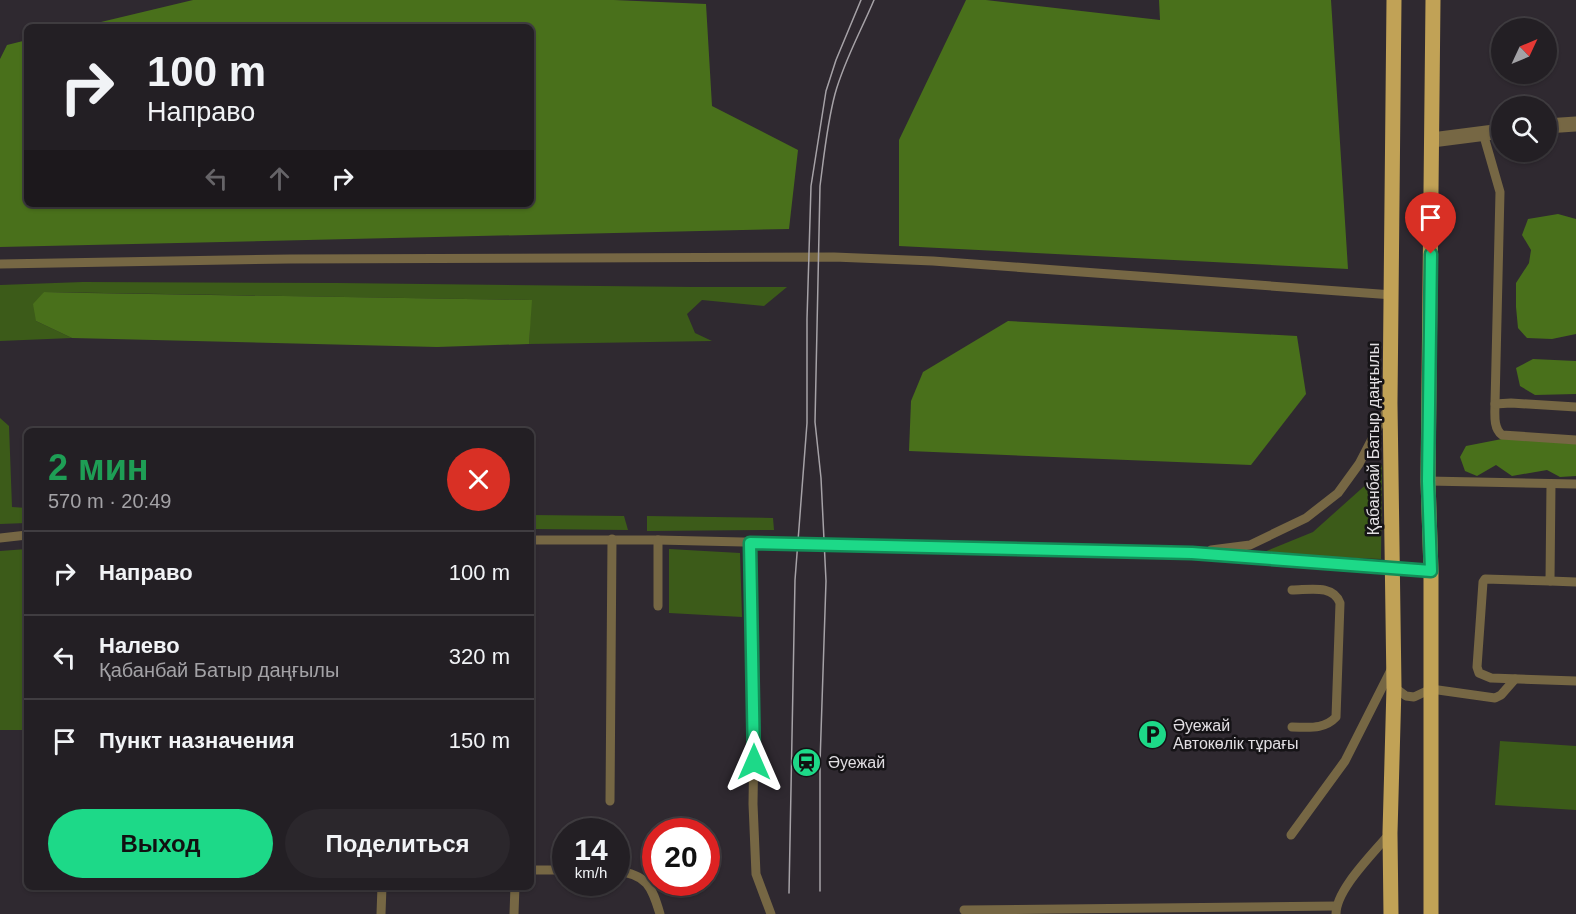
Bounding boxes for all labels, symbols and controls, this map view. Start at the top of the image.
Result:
north arrow [1491,18,1557,84]
map controls [1491,18,1557,162]
icon: right [48,48,126,126]
text: 100 m [147,48,266,95]
button: search [1491,96,1557,162]
text: Направо [147,97,255,127]
icon: left [200,162,233,195]
icon: ahead [263,162,296,195]
icon: right [326,162,359,195]
pin [1405,192,1456,254]
icon: arrive [1414,201,1447,234]
street label: Қабанбай Батыр даңғылы [1365,343,1382,535]
text: 2 мин [48,447,149,488]
button: close [447,448,510,511]
text: 570 m · 20:49 [48,490,171,512]
icon: right [48,557,81,590]
text: Направо [99,560,193,585]
text: 100 m [449,560,510,585]
text: Налево [99,633,180,658]
icon: left [48,641,81,674]
text: 320 m [449,644,510,669]
text: Қабанбай Батыр даңғылы [99,659,339,681]
place label: Әуежай Автокөлік тұрағы [1173,717,1299,752]
parking icon: Әуежай Автокөлік тұрағы [1136,718,1168,750]
icon: arrive [48,725,81,758]
text: Пункт назначения [99,728,295,753]
text: 150 m [449,728,510,753]
position arrow [722,730,786,794]
station icon: Әуежай [791,746,823,778]
place label: Әуежай [828,754,885,771]
button: Выход [48,809,273,878]
button: Поделиться [285,809,510,878]
speed limit sign: 20 [642,818,720,896]
text: 14 [574,833,608,866]
text: km/h [575,864,607,881]

